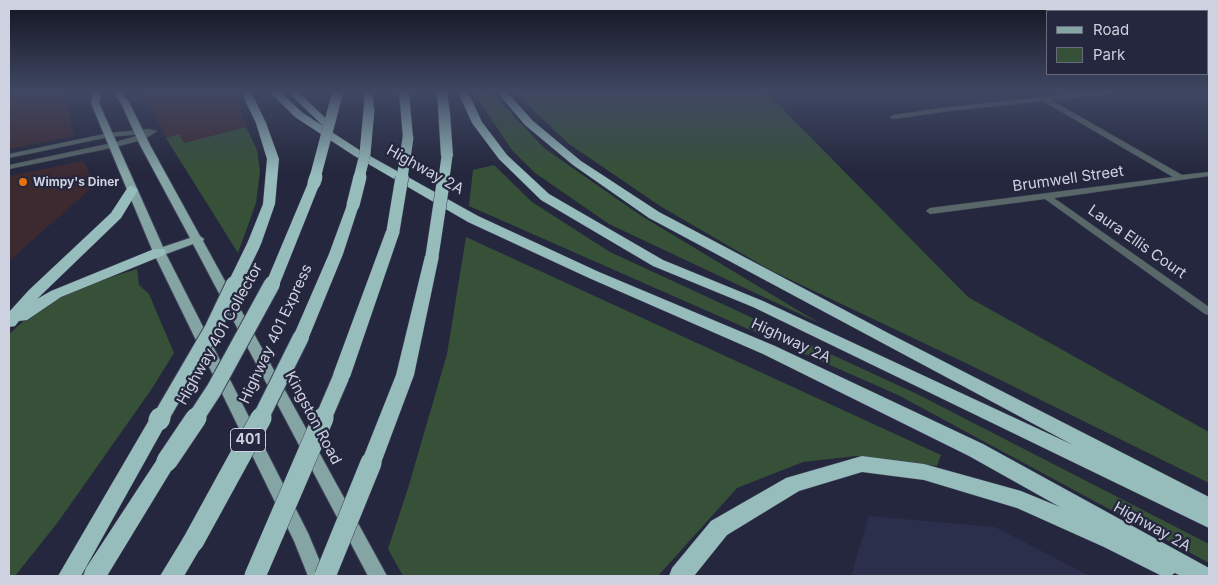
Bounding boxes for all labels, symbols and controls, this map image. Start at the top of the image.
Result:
legend [1046,10,1208,75]
text: Road [1093,20,1129,39]
text: Park [1093,45,1125,64]
street label: Highway 2A [383,141,467,199]
street label: Brumwell Street [1011,162,1125,196]
place label: Wimpy's Diner [33,175,119,189]
marker: Wimpy's Diner [17,176,29,188]
street label: Laura Ellis Court [1084,201,1190,283]
street label: Highway 401 Collector [173,260,267,408]
street label: Highway 401 Express [236,261,316,407]
street label: Highway 2A [748,315,834,367]
street label: Kingston Road [281,368,345,468]
road number: 401 [230,428,266,452]
street label: Highway 2A [1110,498,1194,556]

